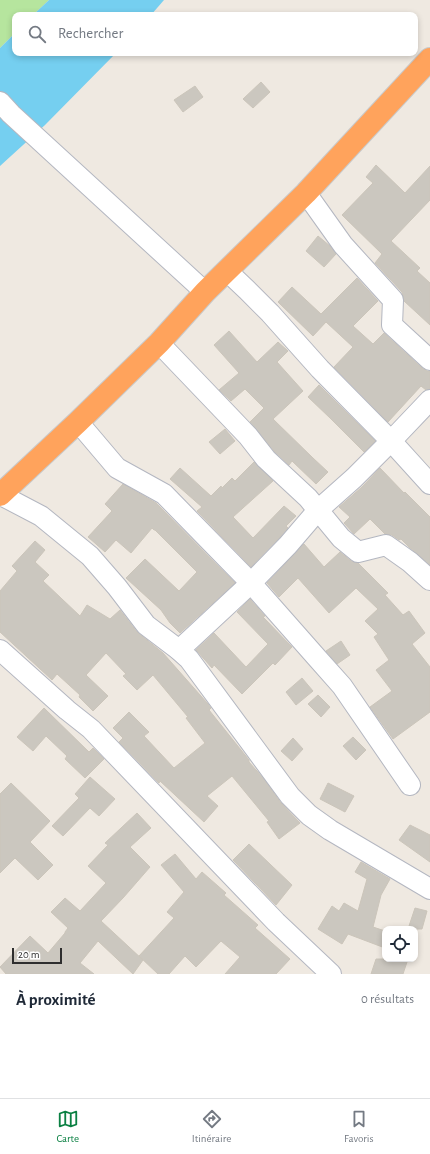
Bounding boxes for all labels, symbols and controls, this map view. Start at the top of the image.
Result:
search box [12,12,418,56]
icon: search [26,23,48,45]
text: Rechercher [58,26,123,41]
map controls [382,926,418,962]
button: locate [382,926,418,962]
scale bar [12,946,62,965]
text: 20 m [18,949,39,960]
text: À proximité [16,991,96,1008]
text: 0 résultats [361,993,414,1006]
tab: Carte [56,1108,79,1145]
tab: Itinéraire [192,1108,231,1145]
tab: Favoris [344,1108,374,1145]

